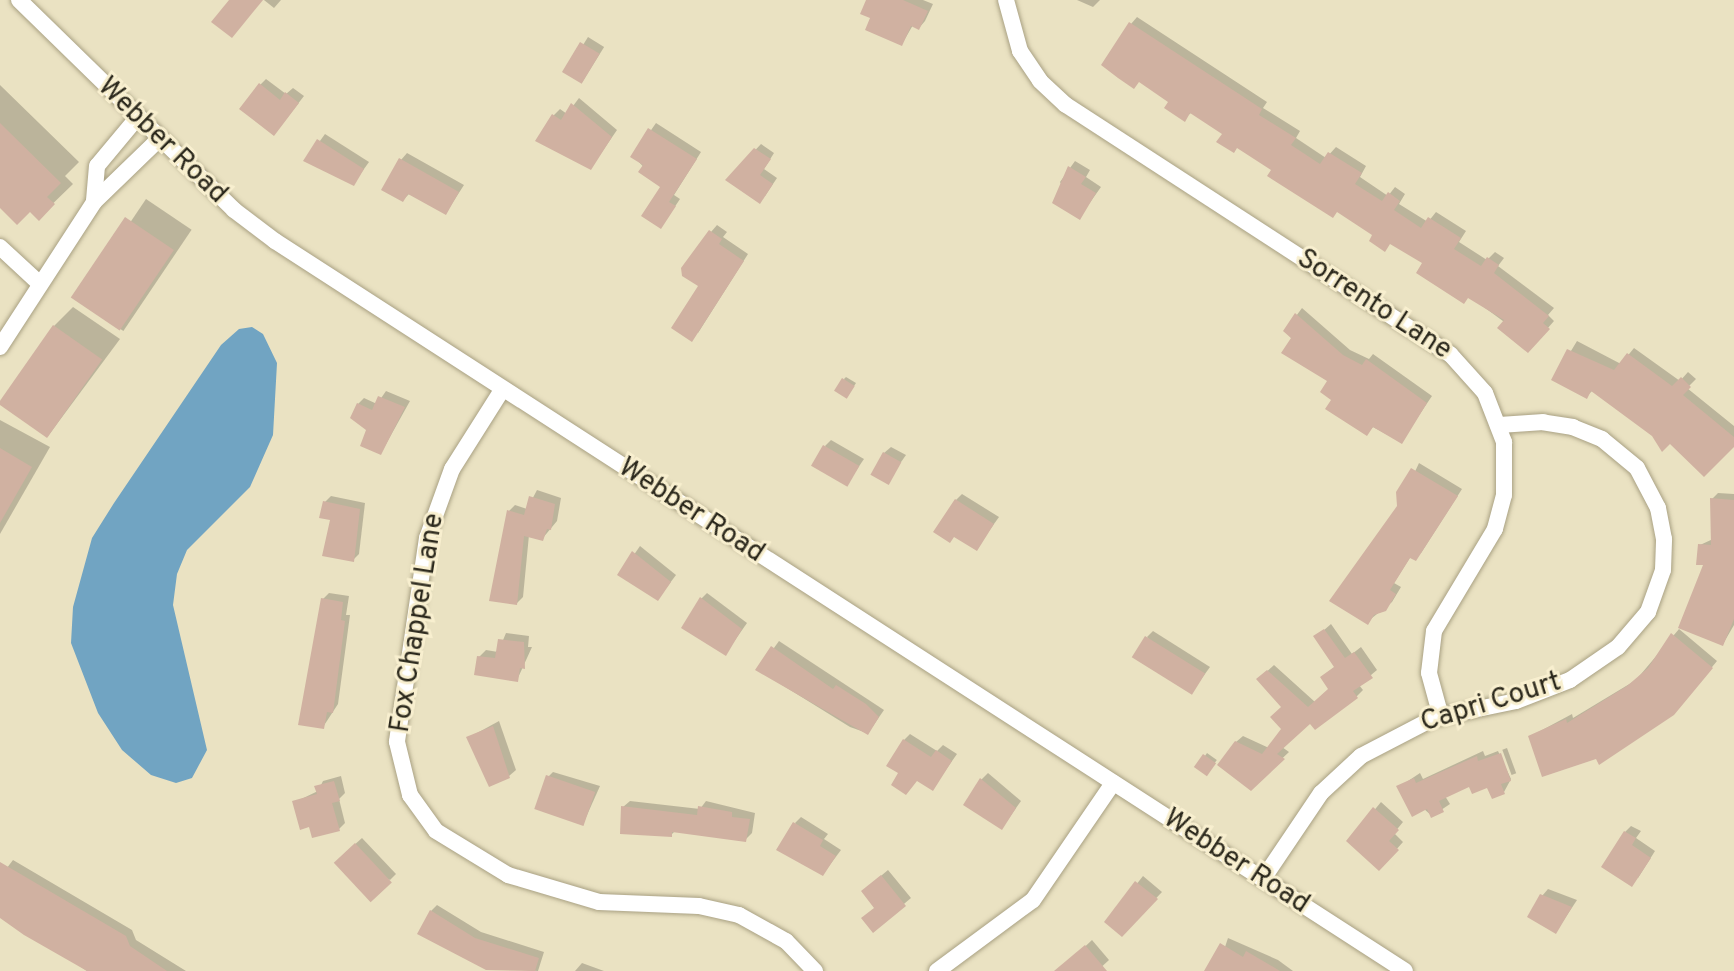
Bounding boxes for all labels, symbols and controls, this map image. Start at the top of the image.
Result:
street label: Webber Road [90,71,234,211]
street label: Sorrento Lane [1290,242,1458,368]
street label: Webber Road [612,451,770,571]
street label: Fox Chappel Lane [384,511,452,735]
street label: Capri Court [1417,666,1565,740]
street label: Webber Road [1157,802,1315,922]

